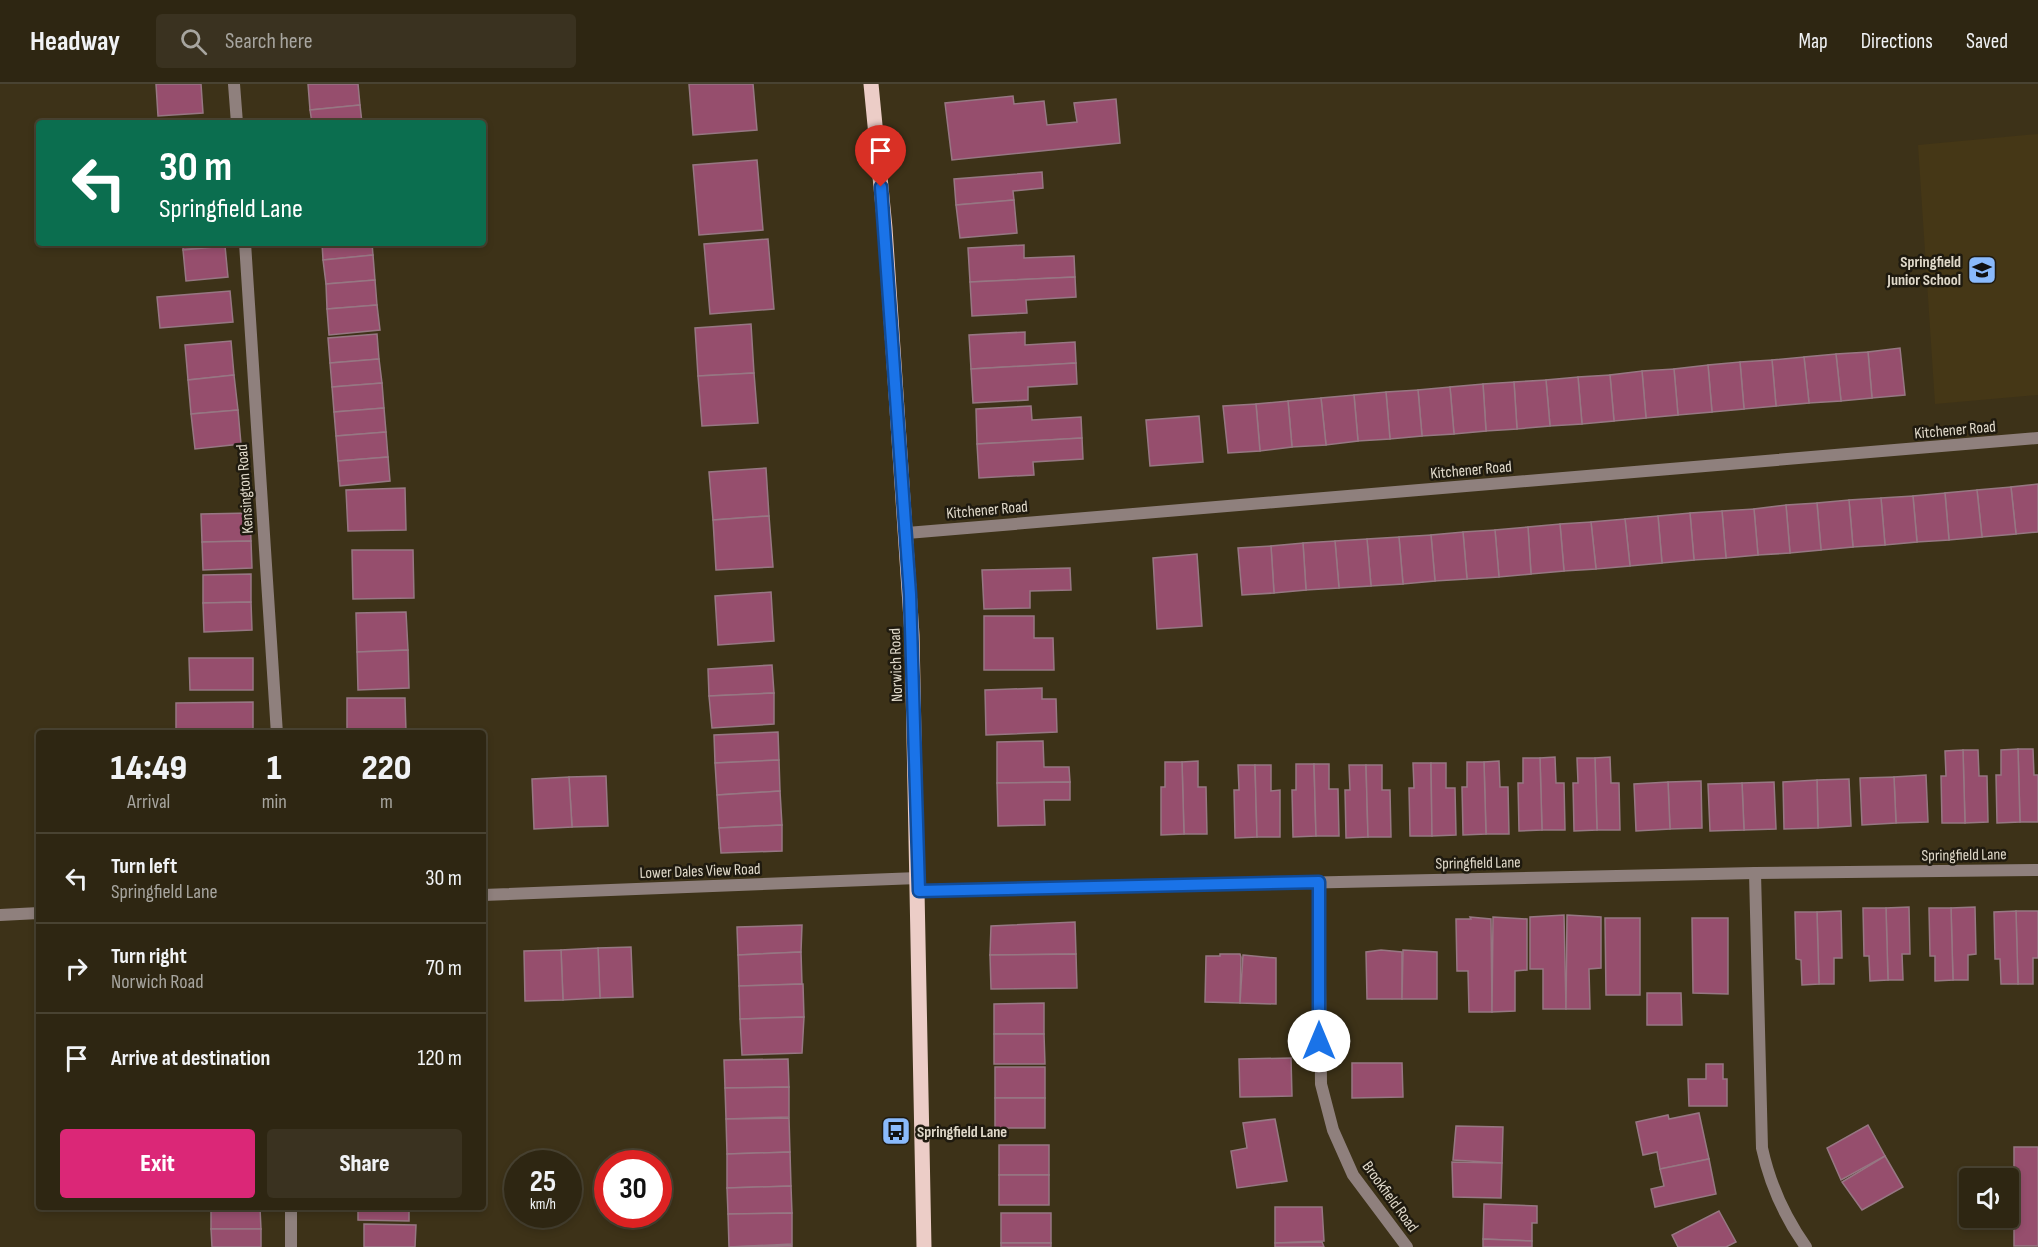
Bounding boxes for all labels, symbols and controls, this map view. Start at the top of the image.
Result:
search box [156,14,576,68]
text: Headway [30,25,120,58]
icon: search [177,25,210,58]
text: Search here [225,28,312,55]
text: Map [1798,29,1828,54]
text: Directions [1861,29,1933,54]
text: Saved [1966,29,2008,54]
pin [855,125,906,187]
icon: arrive [864,134,897,167]
text: 30 m [159,142,232,193]
icon: left [60,144,138,222]
text: Springfield Lane [159,193,303,225]
place label: Springfield Junior School [1886,253,1961,290]
school or university icon: Springfield Junior School [1966,254,1998,286]
street label: Kitchener Road [1914,417,1997,444]
street label: Kensington Road [233,444,258,534]
street label: Kitchener Road [1430,457,1513,484]
street label: Kitchener Road [946,497,1029,524]
street label: Norwich Road [886,628,907,702]
text: 14:49 [111,747,187,790]
text: 1 [267,747,282,790]
text: 220 [361,747,411,790]
text: Arrival [127,790,170,814]
text: min [262,790,287,814]
text: m [380,790,393,814]
street label: Springfield Lane [1921,845,2007,866]
text: Turn left [111,853,177,880]
street label: Springfield Lane [1435,853,1521,874]
street label: Lower Dales View Road [639,860,761,883]
icon: left [60,862,93,895]
text: 30 m [425,865,462,892]
text: Springfield Lane [111,880,218,904]
text: Turn right [111,943,187,970]
icon: right [60,952,93,985]
text: 70 m [426,955,462,982]
text: Norwich Road [111,970,204,994]
position arrow [1287,1009,1351,1073]
icon: arrive [60,1042,93,1075]
text: Arrive at destination [111,1045,270,1072]
text: 120 m [418,1045,462,1072]
bus stop icon: Springfield Lane [880,1115,912,1147]
place label: Springfield Lane [917,1123,1007,1142]
button: Exit [60,1129,255,1198]
button: Share [267,1129,462,1198]
speed limit sign: 30 [594,1150,672,1228]
street label: Brookfield Road [1358,1158,1422,1236]
text: 25 [530,1164,556,1200]
map controls [1959,1168,2019,1228]
button: sound [1959,1168,2019,1228]
text: km/h [530,1195,556,1214]

